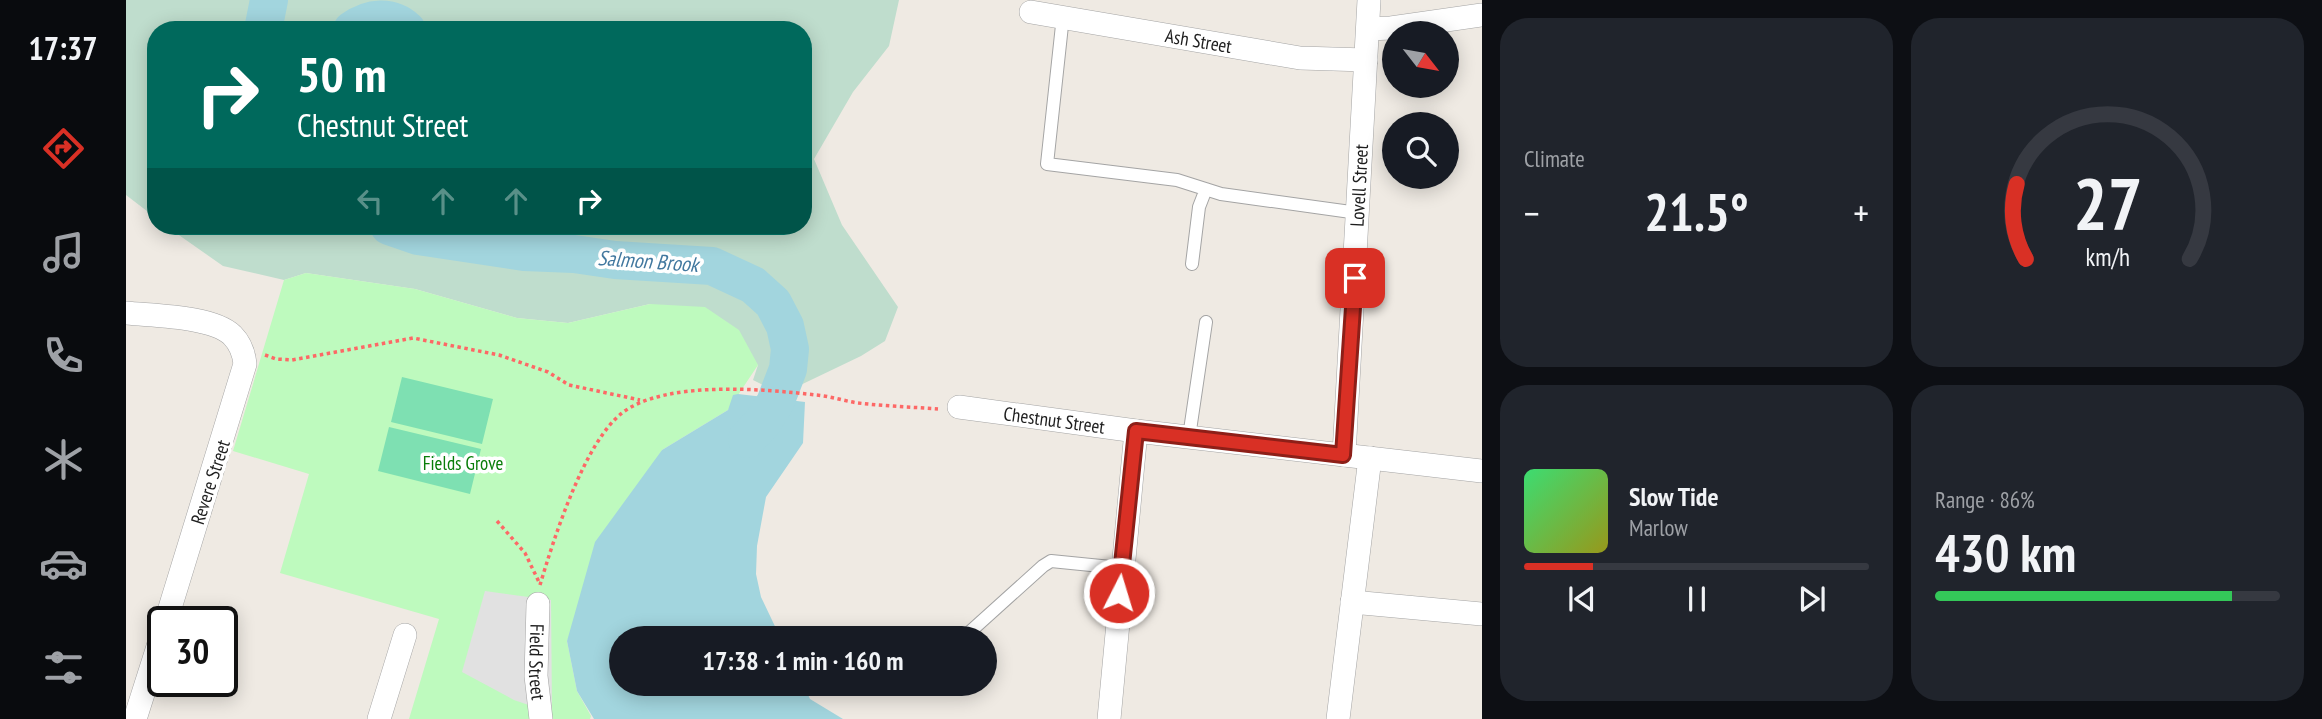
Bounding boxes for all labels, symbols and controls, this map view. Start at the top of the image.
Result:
north arrow [1382,21,1460,98]
map controls [1382,21,1459,189]
street label: Ash Street [1163,23,1234,58]
text: 17:37 [28,27,98,69]
text: 50 m [297,42,386,106]
icon: right [182,49,273,140]
text: Chestnut Street [297,104,468,146]
button: search [1382,112,1459,189]
icon: directions [39,124,88,173]
street label: Lovell Street [1345,143,1373,227]
text: Climate [1524,144,1585,173]
text: 27 [2073,155,2142,249]
text: 21.5° [1644,178,1749,245]
icon: left [351,182,389,220]
icon: ahead [424,182,462,220]
icon: ahead [497,182,535,220]
icon: right [570,182,608,220]
text: − [1524,188,1540,237]
text: + [1853,188,1869,237]
icon: music [39,228,88,277]
text: km/h [2085,240,2130,272]
water label: Salmon Brook [597,244,702,278]
pin [1325,248,1385,308]
icon: arrive [1336,259,1374,297]
icon: phone [39,331,88,380]
street label: Chestnut Street [1002,401,1107,439]
icon: climate [39,435,88,484]
street label: Revere Street [185,436,235,527]
park label: Fields Grove [423,451,504,475]
text: Slow Tide [1629,480,1719,513]
text: Range · 86% [1935,485,2035,514]
text: Marlow [1629,513,1688,542]
text: 430 km [1935,519,2076,586]
icon: car [39,539,88,588]
position arrow [1082,556,1156,630]
icon: previous [1563,580,1601,618]
icon: pause [1678,580,1716,618]
icon: next [1793,580,1831,618]
speed limit sign: 30 [147,606,238,697]
street label: Field Street [524,624,551,702]
icon: filters [39,643,88,692]
text: 17:38 · 1 min · 160 m [703,644,903,677]

